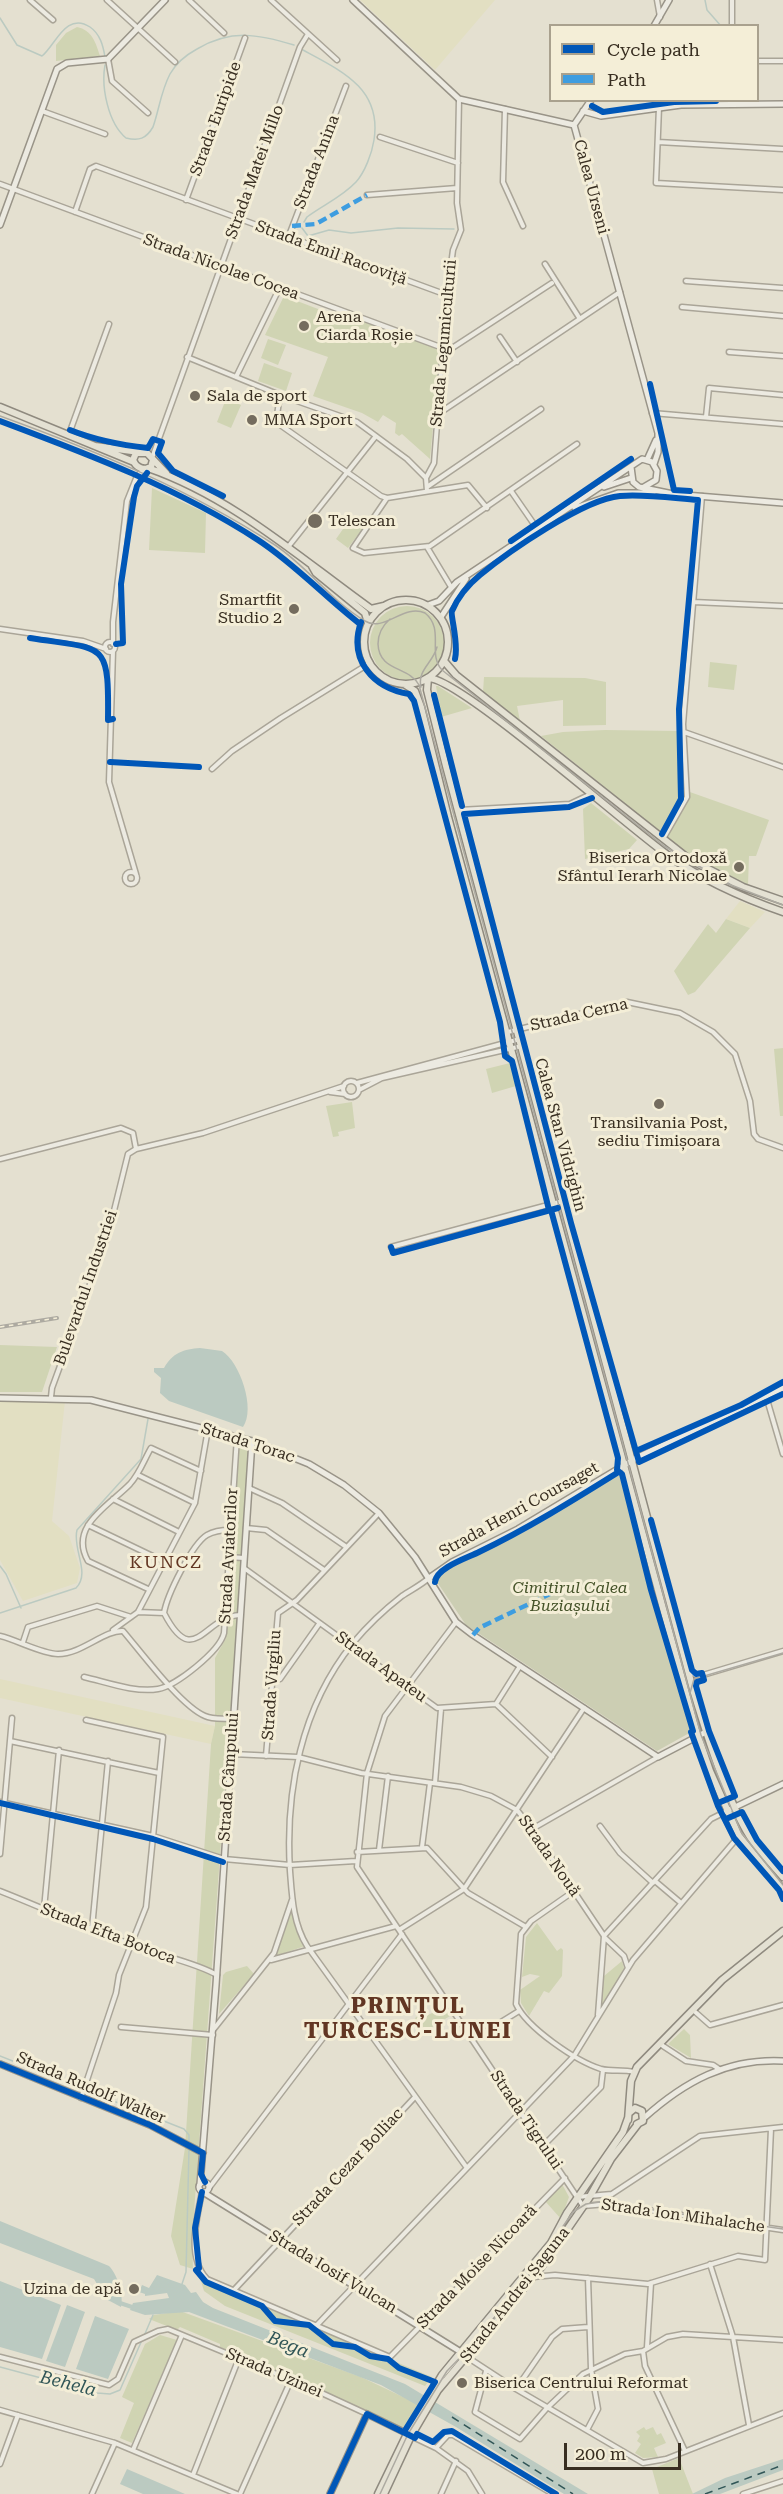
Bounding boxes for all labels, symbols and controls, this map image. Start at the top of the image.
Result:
legend [549,24,759,102]
text: Cycle path [607,39,700,60]
street label: Strada Euripide [186,59,246,179]
text: Path [607,69,646,90]
street label: Strada Matei Millo [222,102,288,242]
street label: Strada Anina [290,112,344,212]
street label: Calea Urseni [569,138,613,236]
street label: Strada Emil Racoviță [253,217,409,289]
street label: Strada Nicolae Cocea [140,230,302,304]
street label: Strada Legumiculturii [427,259,461,427]
place label: Arena Ciarda Roșie [316,307,413,345]
marker: Arena Ciarda Roșie [297,319,311,333]
place label: Sala de sport [207,386,307,406]
marker: Sala de sport [188,389,202,403]
place label: MMA Sport [264,410,353,430]
marker: MMA Sport [245,413,259,427]
place label: Telescan [328,511,395,531]
marker: Telescan [306,512,324,530]
place label: Smartfit Studio 2 [218,590,282,628]
marker: Smartfit Studio 2 [287,602,301,616]
place label: Biserica Ortodoxă Sfântul Ierarh Nicolae [558,848,727,886]
marker: Biserica Ortodoxă Sfântul Ierarh Nicolae [732,860,746,874]
street label: Strada Cerna [528,994,630,1036]
street label: Calea Stan Vidrighin [530,1056,590,1214]
marker: Transilvania Post, sediu Timișoara [652,1097,666,1111]
place label: Transilvania Post, sediu Timișoara [590,1113,728,1151]
street label: Bulevardul Industriei [50,1208,122,1368]
street label: Strada Torac [199,1419,297,1467]
street label: Strada Henri Coursaget [436,1458,602,1562]
street label: Strada Aviatorilor [216,1488,242,1624]
district label: KUNCZ [129,1552,203,1574]
park label: Cimitirul Calea Buziașului [513,1578,627,1616]
street label: Strada Apateu [332,1627,430,1707]
street label: Strada Virgiliu [259,1629,285,1741]
street label: Strada Câmpului [215,1712,243,1842]
street label: Strada Nouă [514,1812,584,1900]
street label: Strada Efta Botoca [38,1899,178,1969]
district label: PRINȚUL TURCESC-LUNEI [304,1994,512,2046]
street label: Strada Rudolf Walter [14,2048,168,2128]
street label: Strada Tigrului [486,2067,566,2173]
street label: Strada Cezar Bolliac [289,2104,407,2230]
street label: Strada Ion Mihalache [600,2195,766,2237]
street label: Strada Moise Nicoară [413,2201,541,2333]
street label: Strada Andrei Șaguna [456,2223,574,2367]
street label: Strada Iosif Vulcan [265,2226,401,2318]
place label: Uzina de apă [23,2279,122,2299]
marker: Uzina de apă [127,2282,141,2296]
water label: Bega [264,2327,312,2363]
street label: Strada Uzinei [223,2344,325,2402]
water label: Behela [38,2367,98,2401]
place label: Biserica Centrului Reformat [474,2373,688,2393]
marker: Biserica Centrului Reformat [455,2376,469,2390]
scale bar [567,2431,684,2469]
text: 200 m [575,2443,626,2464]

